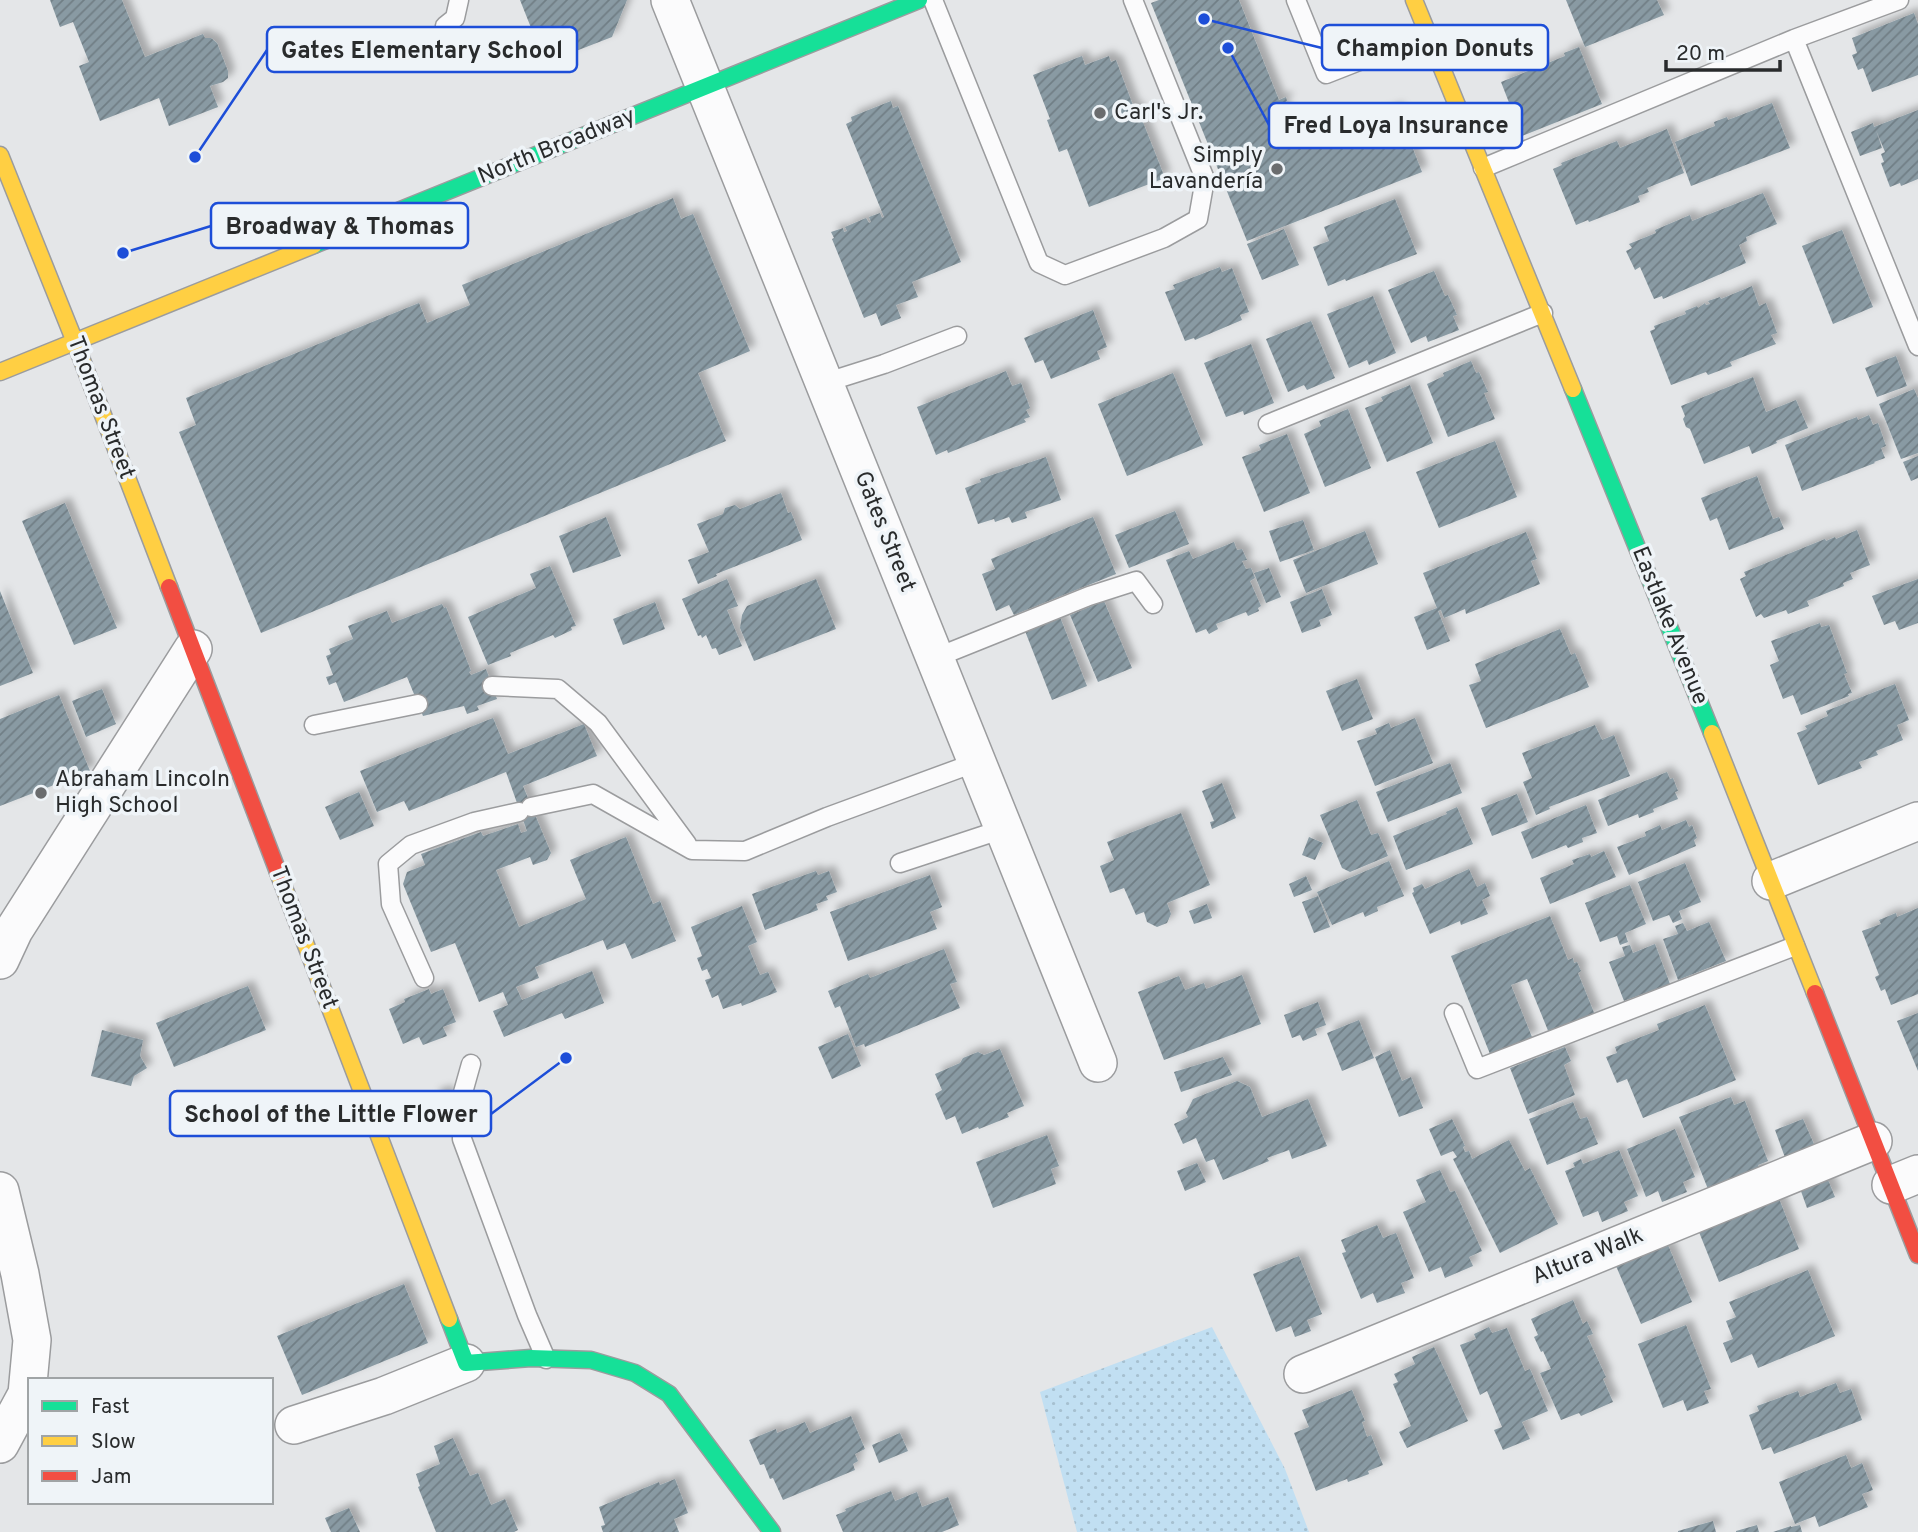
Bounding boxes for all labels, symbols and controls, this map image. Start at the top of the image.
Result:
callout: Champion Donuts [1322,25,1548,70]
callout: Gates Elementary School [267,27,577,72]
scale bar [1666,28,1780,72]
text: Champion Donuts [1336,35,1534,65]
text: Gates Elementary School [281,37,563,67]
text: 20 m [1676,41,1725,68]
place label: Carl's Jr. [1114,99,1203,128]
street label: North Broadway [474,102,640,192]
callout: Fred Loya Insurance [1269,103,1522,148]
marker: Carl's Jr. [1092,105,1108,121]
text: Fred Loya Insurance [1283,112,1509,142]
place label: Simply Lavandería [1149,142,1263,197]
marker: Simply Lavandería [1269,161,1285,177]
callout: Broadway & Thomas [211,203,468,248]
text: Broadway & Thomas [226,213,454,243]
street label: Thomas Street [59,332,141,484]
street label: Gates Street [847,467,921,597]
street label: Eastlake Avenue [1624,543,1714,709]
place label: Abraham Lincoln High School [55,766,230,821]
marker: Abraham Lincoln High School [33,785,49,801]
street label: Thomas Street [262,862,344,1014]
callout: School of the Little Flower [170,1091,491,1136]
text: School of the Little Flower [184,1101,478,1131]
street label: Altura Walk [1528,1222,1648,1292]
legend [28,1378,273,1504]
text: Fast [91,1394,130,1421]
text: Slow [91,1429,136,1456]
text: Jam [91,1464,132,1491]

